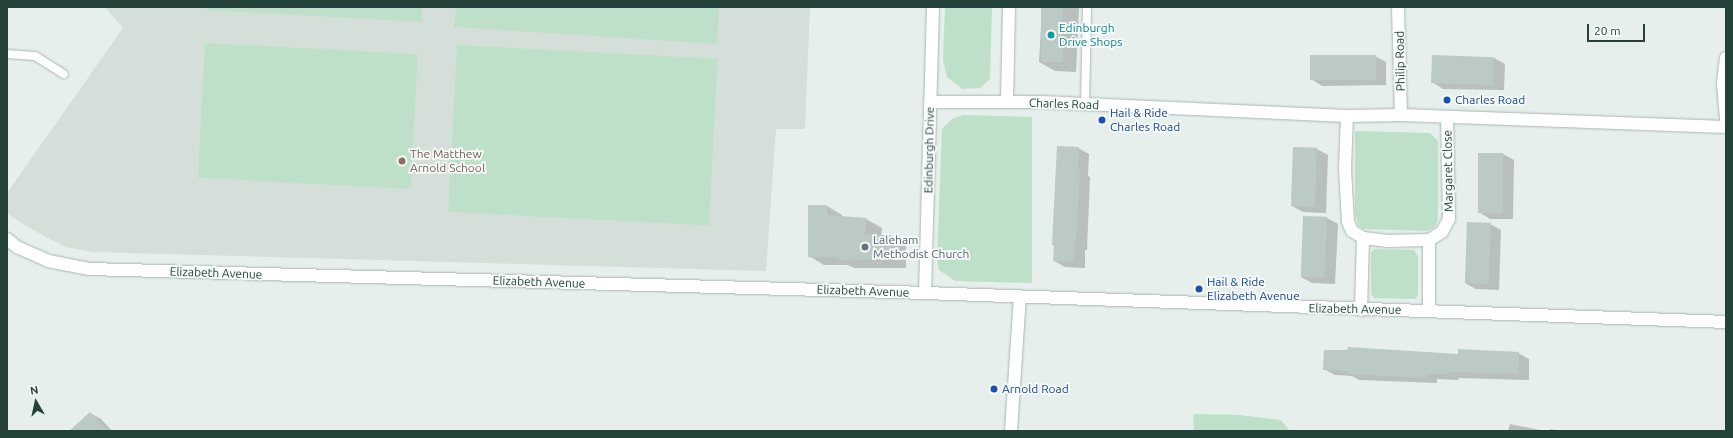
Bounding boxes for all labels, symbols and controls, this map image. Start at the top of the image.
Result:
scale bar [1589,16,1647,42]
place label: Edinburgh Drive Shops [1059,21,1123,49]
text: 20 m [1594,24,1621,37]
marker: Edinburgh Drive Shops [1046,30,1056,40]
street label: Philip Road [1392,31,1408,91]
place label: Charles Road [1455,93,1525,107]
marker: Charles Road [1442,95,1452,105]
street label: Charles Road [1029,96,1099,112]
place label: Hail & Ride Charles Road [1110,106,1180,134]
street label: Edinburgh Drive [921,107,937,193]
marker: Hail & Ride Charles Road [1097,115,1107,125]
street label: Margaret Close [1440,130,1456,212]
place label: The Matthew Arnold School [410,147,485,175]
marker: The Matthew Arnold School [397,156,407,166]
place label: Laleham Methodist Church [873,233,969,261]
marker: Laleham Methodist Church [860,242,870,252]
street label: Elizabeth Avenue [169,264,263,282]
street label: Elizabeth Avenue [492,273,586,291]
place label: Hail & Ride Elizabeth Avenue [1207,275,1300,303]
street label: Elizabeth Avenue [816,282,910,300]
marker: Hail & Ride Elizabeth Avenue [1194,284,1204,294]
street label: Elizabeth Avenue [1308,301,1402,317]
north arrow [16,382,56,422]
place label: Arnold Road [1002,382,1069,396]
text: N [29,384,39,397]
marker: Arnold Road [989,384,999,394]

